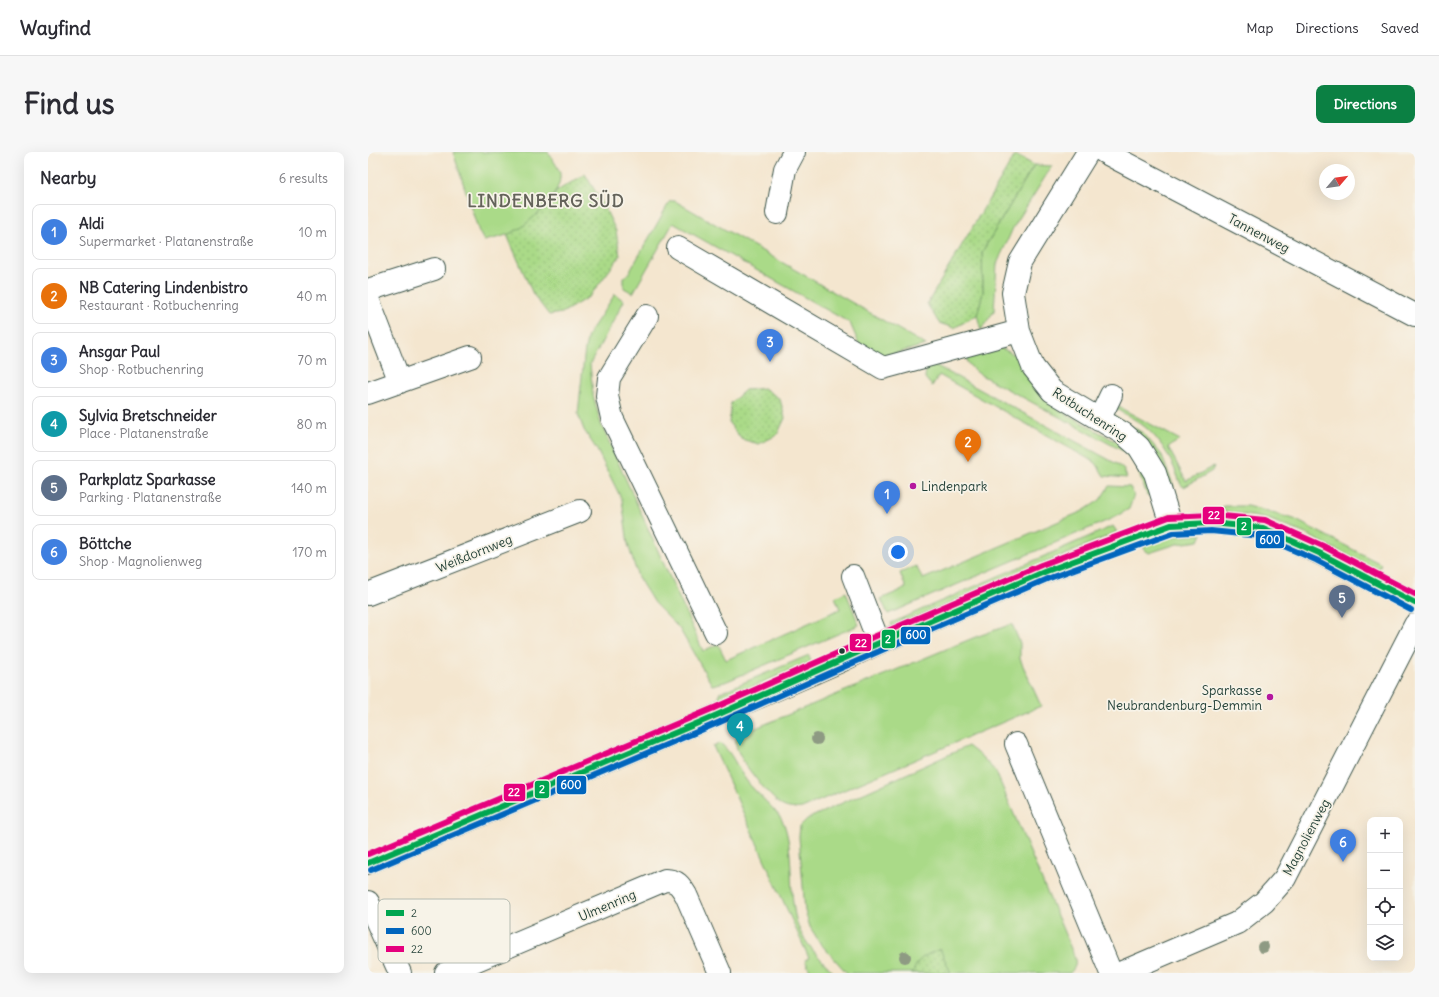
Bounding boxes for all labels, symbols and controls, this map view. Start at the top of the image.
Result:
text: Wayfind [20,16,91,40]
text: Map [1246,19,1273,37]
text: Directions [1295,19,1359,37]
text: Saved [1381,19,1419,37]
button: Directions [1316,85,1415,123]
text: Find us [24,86,115,122]
north arrow [1319,164,1355,200]
text: Nearby [40,167,96,189]
text: 6 results [279,170,328,187]
district label: LINDENBERG SÜD [467,189,625,212]
street label: Tannenweg [1225,210,1292,257]
text: Aldi [79,214,104,233]
text: 1 [51,224,57,241]
text: 10 m [299,224,327,241]
text: Supermarket · Platanenstraße [79,233,254,250]
text: NB Catering Lindenbistro [79,278,248,297]
text: 2 [50,288,58,305]
text: 40 m [296,288,327,305]
text: Restaurant · Rotbuchenring [79,297,239,314]
pin: 3 [757,329,783,362]
text: Ansgar Paul [79,342,160,361]
text: 3 [50,352,58,369]
text: 70 m [298,352,327,369]
text: Shop · Rotbuchenring [79,361,204,378]
street label: Rotbuchenring [1049,384,1130,445]
text: Sylvia Bretschneider [79,406,217,425]
text: 4 [50,416,58,433]
text: 80 m [296,416,327,433]
text: Place · Platanenstraße [79,425,209,442]
pin: 2 [955,429,981,462]
text: Parkplatz Sparkasse [79,470,216,489]
place label: Lindenpark [921,478,988,495]
text: 5 [50,480,58,497]
text: 140 m [291,480,327,497]
pin: 1 [874,481,900,514]
marker: Lindenpark [908,481,918,491]
text: Parking · Platanenstraße [79,489,222,506]
line badge: 22 [1202,506,1225,525]
text: 22 [1208,508,1220,522]
line badge: 2 [1236,517,1252,536]
text: 2 [1241,519,1247,533]
line badge: 600 [1255,530,1285,549]
street label: Weißdornweg [434,531,515,576]
text: 600 [1260,533,1280,547]
text: Böttche [79,534,132,553]
your location [888,542,908,562]
text: 6 [50,544,58,561]
text: 170 m [292,544,327,561]
text: Shop · Magnolienweg [79,553,202,570]
pin: 5 [1329,585,1355,618]
line badge: 600 [900,626,931,645]
text: 600 [906,628,926,642]
line badge: 2 [881,629,896,649]
text: 2 [885,632,891,646]
line badge: 22 [849,633,872,652]
text: 22 [855,636,867,650]
unlabelled marker [837,646,847,656]
place label: Sparkasse Neubrandenburg-Demmin [1107,682,1262,714]
marker: Sparkasse Neubrandenburg-Demmin [1265,692,1275,702]
pin: 4 [727,713,753,746]
line badge: 600 [556,775,587,795]
text: 600 [561,778,581,792]
line badge: 2 [534,780,550,799]
text: 2 [539,782,545,796]
line badge: 22 [503,783,526,802]
text: 22 [508,785,520,799]
street label: Magnolienweg [1279,796,1334,879]
map controls [1367,817,1403,961]
button: + [1367,817,1403,853]
pin: 6 [1330,829,1356,862]
button: − [1367,853,1403,889]
street label: Ulmenring [576,886,638,925]
button: locate [1367,889,1403,925]
legend [378,899,510,963]
text: 2 [411,906,417,920]
text: 600 [411,924,432,938]
button: layers [1367,925,1403,961]
text: 22 [411,942,423,956]

